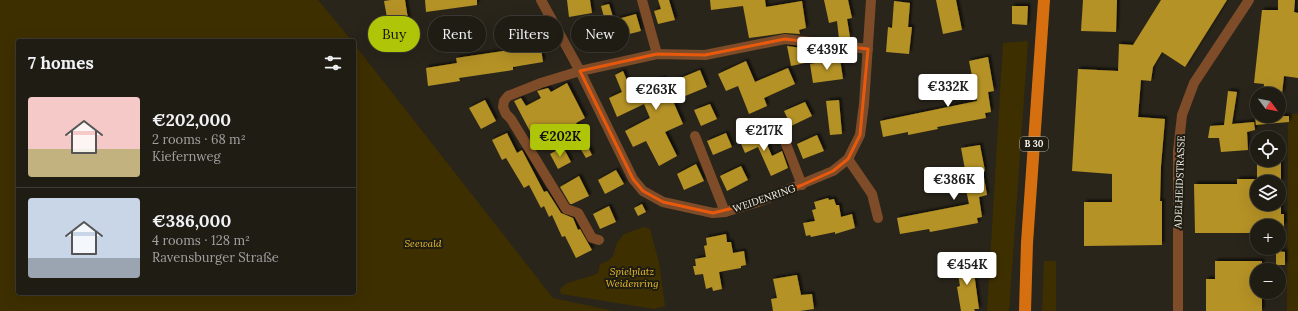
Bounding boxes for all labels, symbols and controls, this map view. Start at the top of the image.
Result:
chip: Buy [368,16,420,52]
chip: Rent [428,16,486,52]
chip: Filters [494,16,563,52]
chip: New [571,16,629,52]
pin: €439K [799,37,855,71]
text: €439K [806,41,848,58]
text: 7 homes [28,52,94,74]
icon: filters [322,52,344,74]
pin: €332K [920,74,976,108]
pin: €263K [628,77,684,111]
text: €332K [927,78,969,95]
text: €263K [635,81,677,98]
north arrow [1250,87,1286,123]
map controls [1250,87,1286,299]
text: €202,000 [152,109,231,131]
icon: home [60,113,108,161]
pin: €217K [736,118,792,152]
text: €217K [745,122,783,139]
pin: €202K [532,124,588,158]
text: €202K [539,128,581,145]
text: 2 rooms · 68 m² [152,131,246,148]
button: locate [1250,131,1286,167]
street label: ADELHEIDSTRASSE [1171,135,1188,230]
road number: B 30 [1020,137,1048,151]
text: Kiefernweg [152,148,221,165]
pin: €386K [926,167,982,201]
text: €386K [933,171,975,188]
button: layers [1250,175,1286,211]
street label: WEIDENRING [731,182,798,215]
text: €386,000 [152,210,231,232]
icon: home [60,214,108,262]
button: + [1250,219,1286,255]
text: 4 rooms · 128 m² [152,232,250,249]
park label: Seewald [404,237,442,250]
text: Ravensburger Straße [152,249,279,266]
pin: €454K [939,252,995,286]
text: €454K [946,256,988,273]
button: − [1250,263,1286,299]
park label: Spielplatz Weidenring [606,265,658,290]

